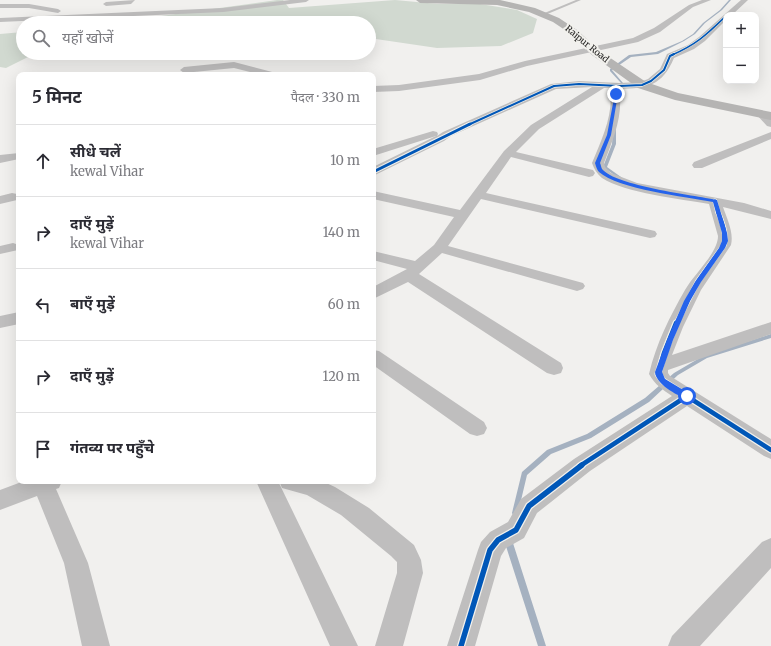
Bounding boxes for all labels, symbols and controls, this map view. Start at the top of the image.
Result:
map controls [723,12,759,84]
button: + [723,12,759,48]
search box [16,16,376,60]
street label: Raipur Road [563,23,612,65]
icon: search [30,27,52,49]
text: यहाँ खोजें [62,28,113,47]
button: − [723,48,759,84]
route end [607,85,625,103]
text: 5 मिनट [32,86,82,108]
text: पैदल · 330 m [291,89,360,106]
text: सीधे चलें [70,142,121,161]
icon: ahead [32,150,54,172]
text: 10 m [330,152,360,169]
text: kewal Vihar [70,163,144,180]
text: दाएँ मुड़ें [70,214,114,233]
icon: right [32,222,54,244]
text: 140 m [323,224,360,241]
text: kewal Vihar [70,235,144,252]
icon: left [32,294,54,316]
text: बाएँ मुड़ें [70,294,115,313]
text: 60 m [328,296,360,313]
icon: right [32,366,54,388]
text: दाएँ मुड़ें [70,366,114,385]
text: 120 m [322,368,360,385]
route start [678,387,696,405]
icon: arrive [32,438,54,460]
text: गंतव्य पर पहुँचे [70,438,154,457]

